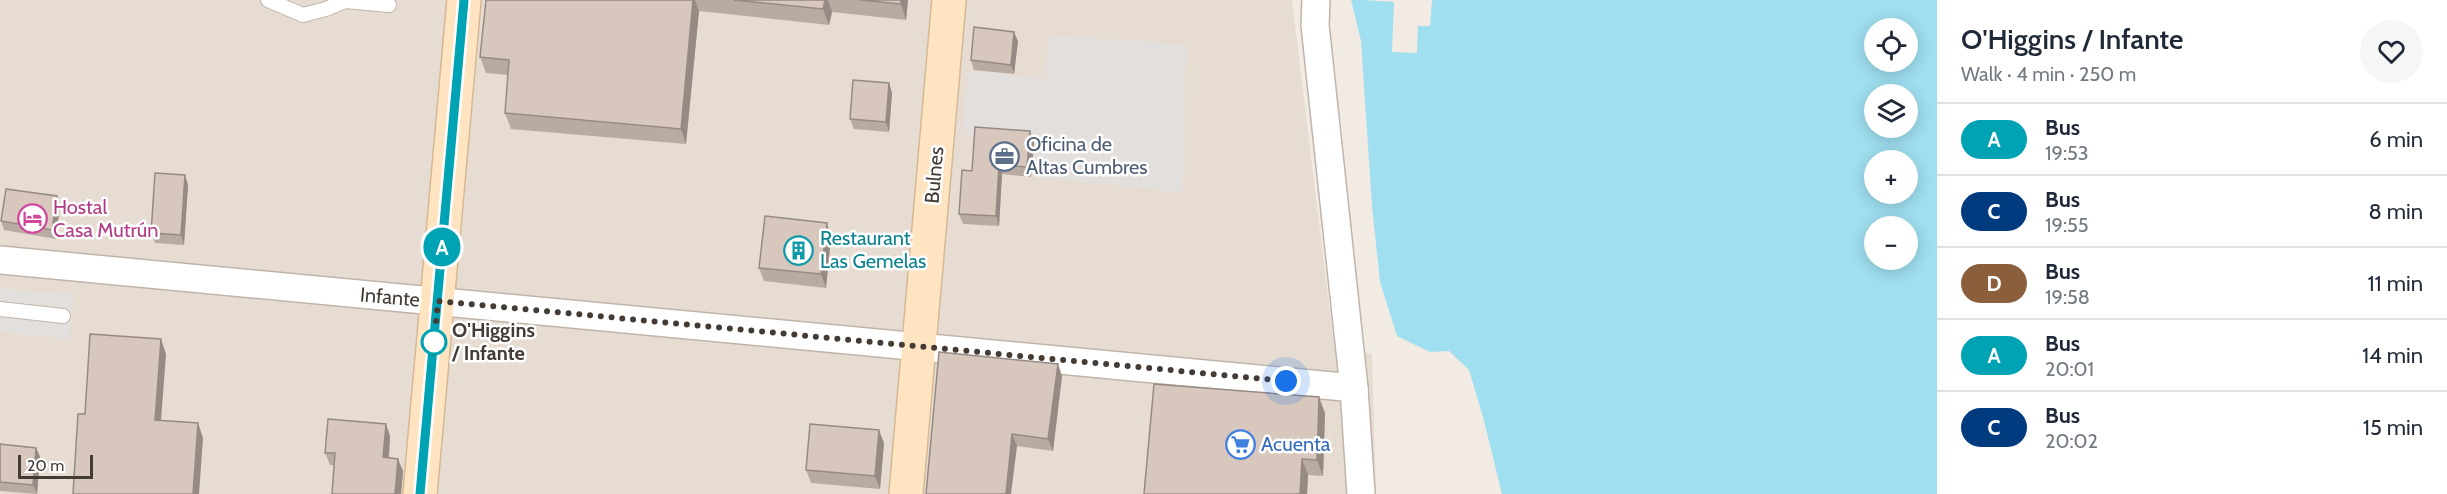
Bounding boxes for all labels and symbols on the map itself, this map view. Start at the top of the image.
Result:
place label: Oficina de Altas Cumbres [1026,132,1148,179]
office icon: Oficina de Altas Cumbres [989,140,1021,172]
street label: Bulnes [920,146,948,204]
place label: Hostal Casa Mutrún [53,195,159,242]
hotel icon: Hostal Casa Mutrún [16,202,48,234]
place label: Restaurant Las Gemelas [820,226,926,273]
line badge: A [422,228,462,266]
building icon: Restaurant Las Gemelas [783,234,815,266]
street label: Infante [359,282,421,312]
place label: O'Higgins / Infante [451,318,535,365]
marker: O'Higgins / Infante [421,329,447,355]
your location [1271,366,1301,396]
supermarket icon: Acuenta [1224,428,1256,460]
place label: Acuenta [1261,432,1331,456]
scale bar [18,452,93,480]

